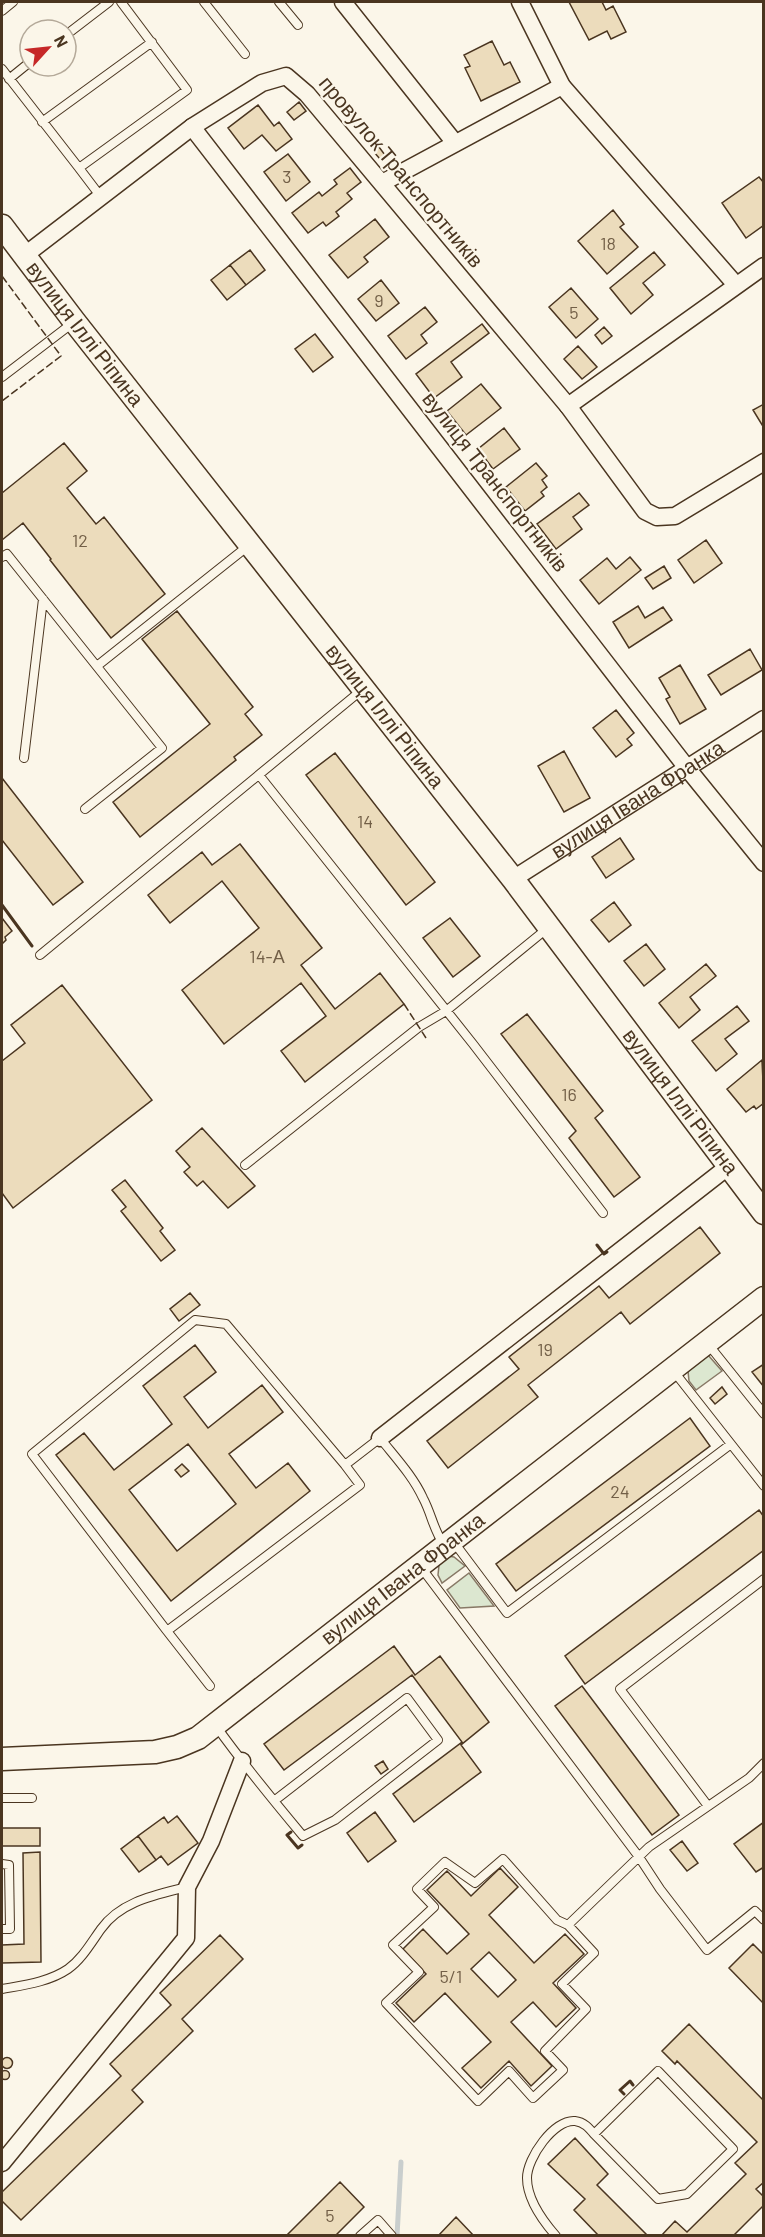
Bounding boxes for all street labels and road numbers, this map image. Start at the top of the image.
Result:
street label: провулок Транспортників [315,70,490,272]
street label: вулиця Іллі Ріпина [22,256,150,411]
street label: вулиця Транспортників [418,386,574,576]
street label: вулиця Іллі Ріпина [322,638,451,793]
street label: вулиця Івана Франка [546,734,729,863]
street label: вулиця Іллі Ріпина [619,1023,745,1179]
street label: вулиця Івана Франка [315,1506,489,1649]

